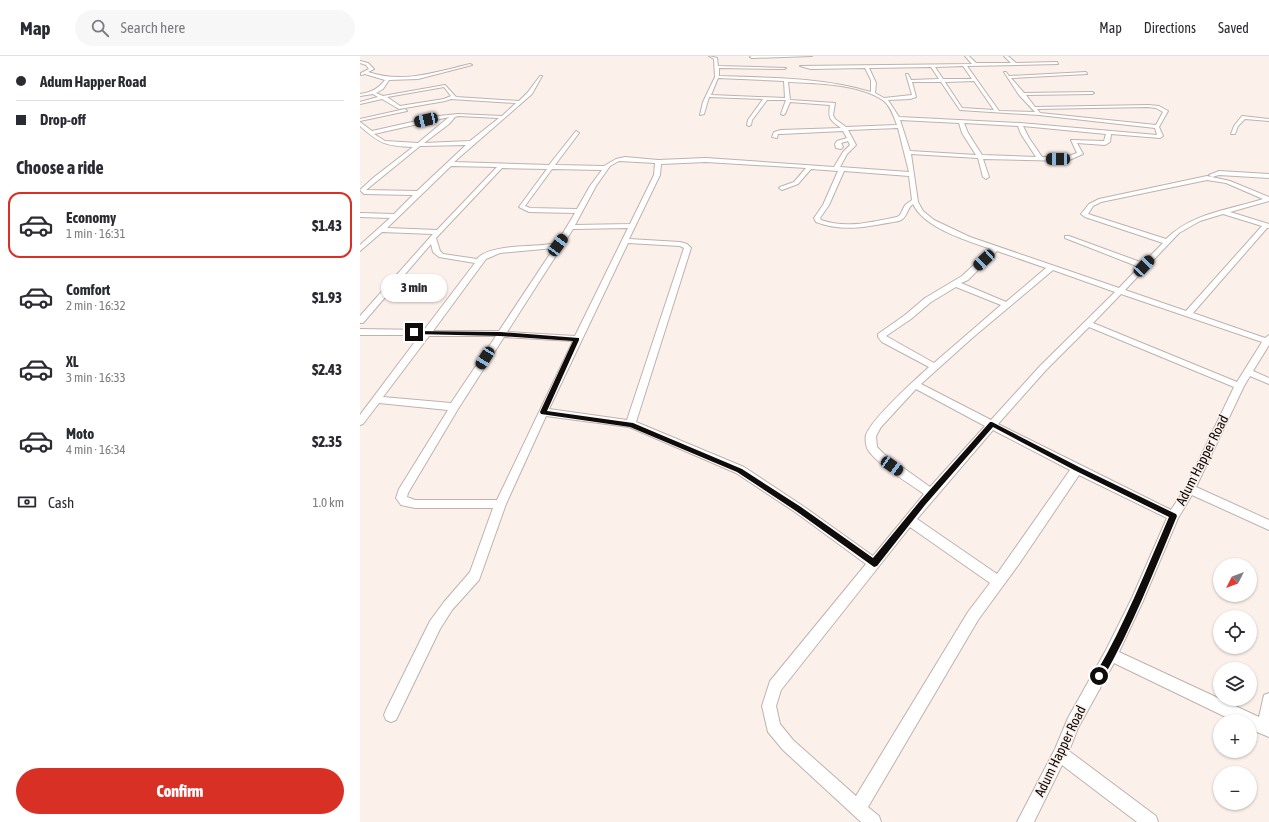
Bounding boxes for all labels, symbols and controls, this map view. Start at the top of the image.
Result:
search box [75,10,355,46]
text: Map [20,17,51,39]
icon: search [89,17,111,39]
text: Search here [121,19,185,36]
text: Map [1099,20,1122,36]
text: Directions [1144,20,1196,36]
text: Saved [1218,20,1249,36]
text: Adum Happer Road [40,73,146,90]
text: Drop-off [40,111,86,128]
car [413,111,439,129]
car [1046,153,1070,165]
text: Choose a ride [16,157,104,178]
icon: car [18,207,54,243]
text: Economy [66,209,116,226]
text: $1.43 [312,217,342,234]
text: 1 min · 16:31 [66,226,126,241]
car [546,232,570,258]
car [971,247,997,273]
car [1131,253,1157,279]
callout: 3 min [381,274,447,302]
icon: car [18,279,54,315]
text: 3 min [401,280,427,295]
text: Comfort [66,281,110,298]
text: $1.93 [312,289,342,306]
text: 2 min · 16:32 [66,298,126,313]
route end [405,323,423,341]
car [474,345,496,371]
icon: car [18,351,54,387]
text: XL [66,353,79,370]
text: $2.43 [312,361,342,378]
text: 3 min · 16:33 [66,370,126,385]
street label: Adum Happer Road [1172,412,1232,508]
icon: car [18,423,54,459]
text: Moto [66,425,94,442]
text: $2.35 [312,433,342,450]
text: 4 min · 16:34 [66,442,126,457]
car [879,454,905,478]
icon: cash [16,491,38,513]
text: Cash [48,494,74,511]
text: 1.0 km [313,495,344,510]
north arrow [1213,558,1257,602]
map controls [1213,558,1257,810]
button: locate [1213,610,1257,654]
button: layers [1213,662,1257,706]
route start [1090,667,1108,685]
street label: Adum Happer Road [1031,703,1089,799]
button: + [1213,714,1257,758]
button: − [1213,766,1257,810]
button: Confirm [16,768,344,814]

